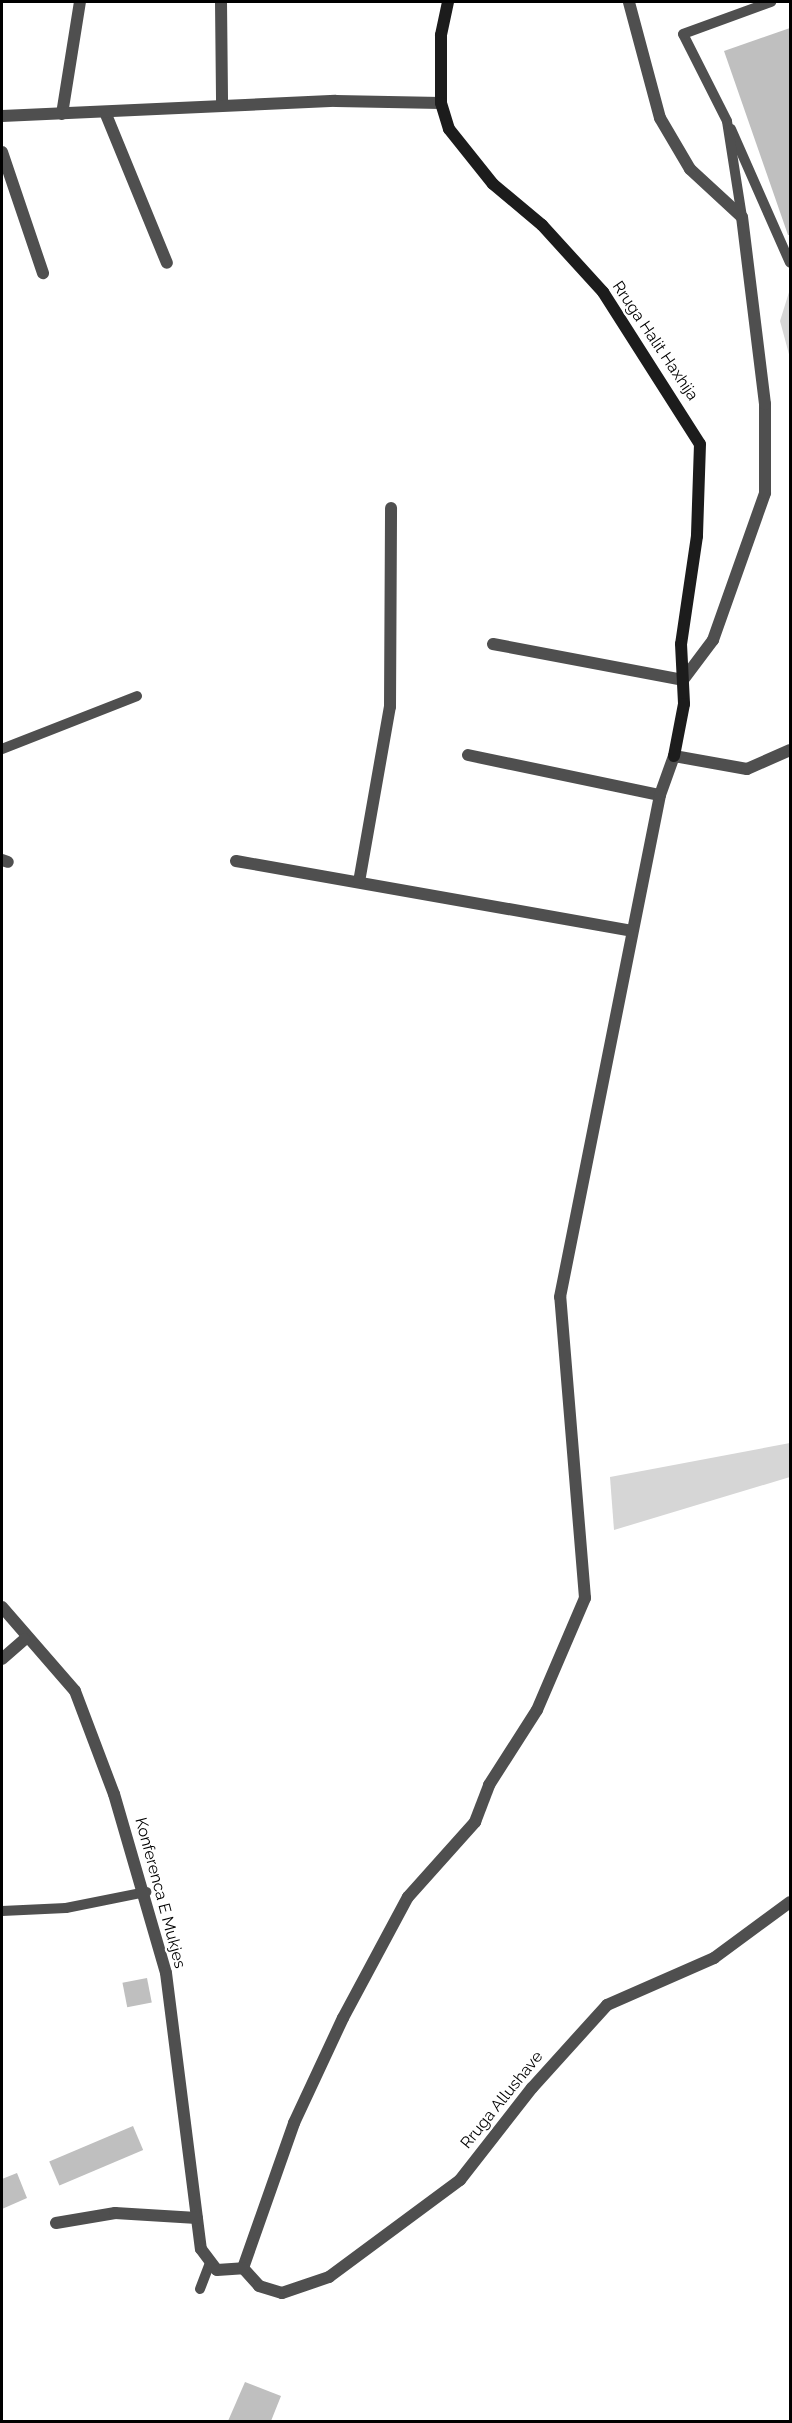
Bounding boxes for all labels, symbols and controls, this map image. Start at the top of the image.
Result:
street label: Rruga Halit Haxhija [608,278,702,404]
street label: Konferenca E Mukjes [131,1816,189,1970]
street label: Rruga Allushave [457,2047,547,2153]

